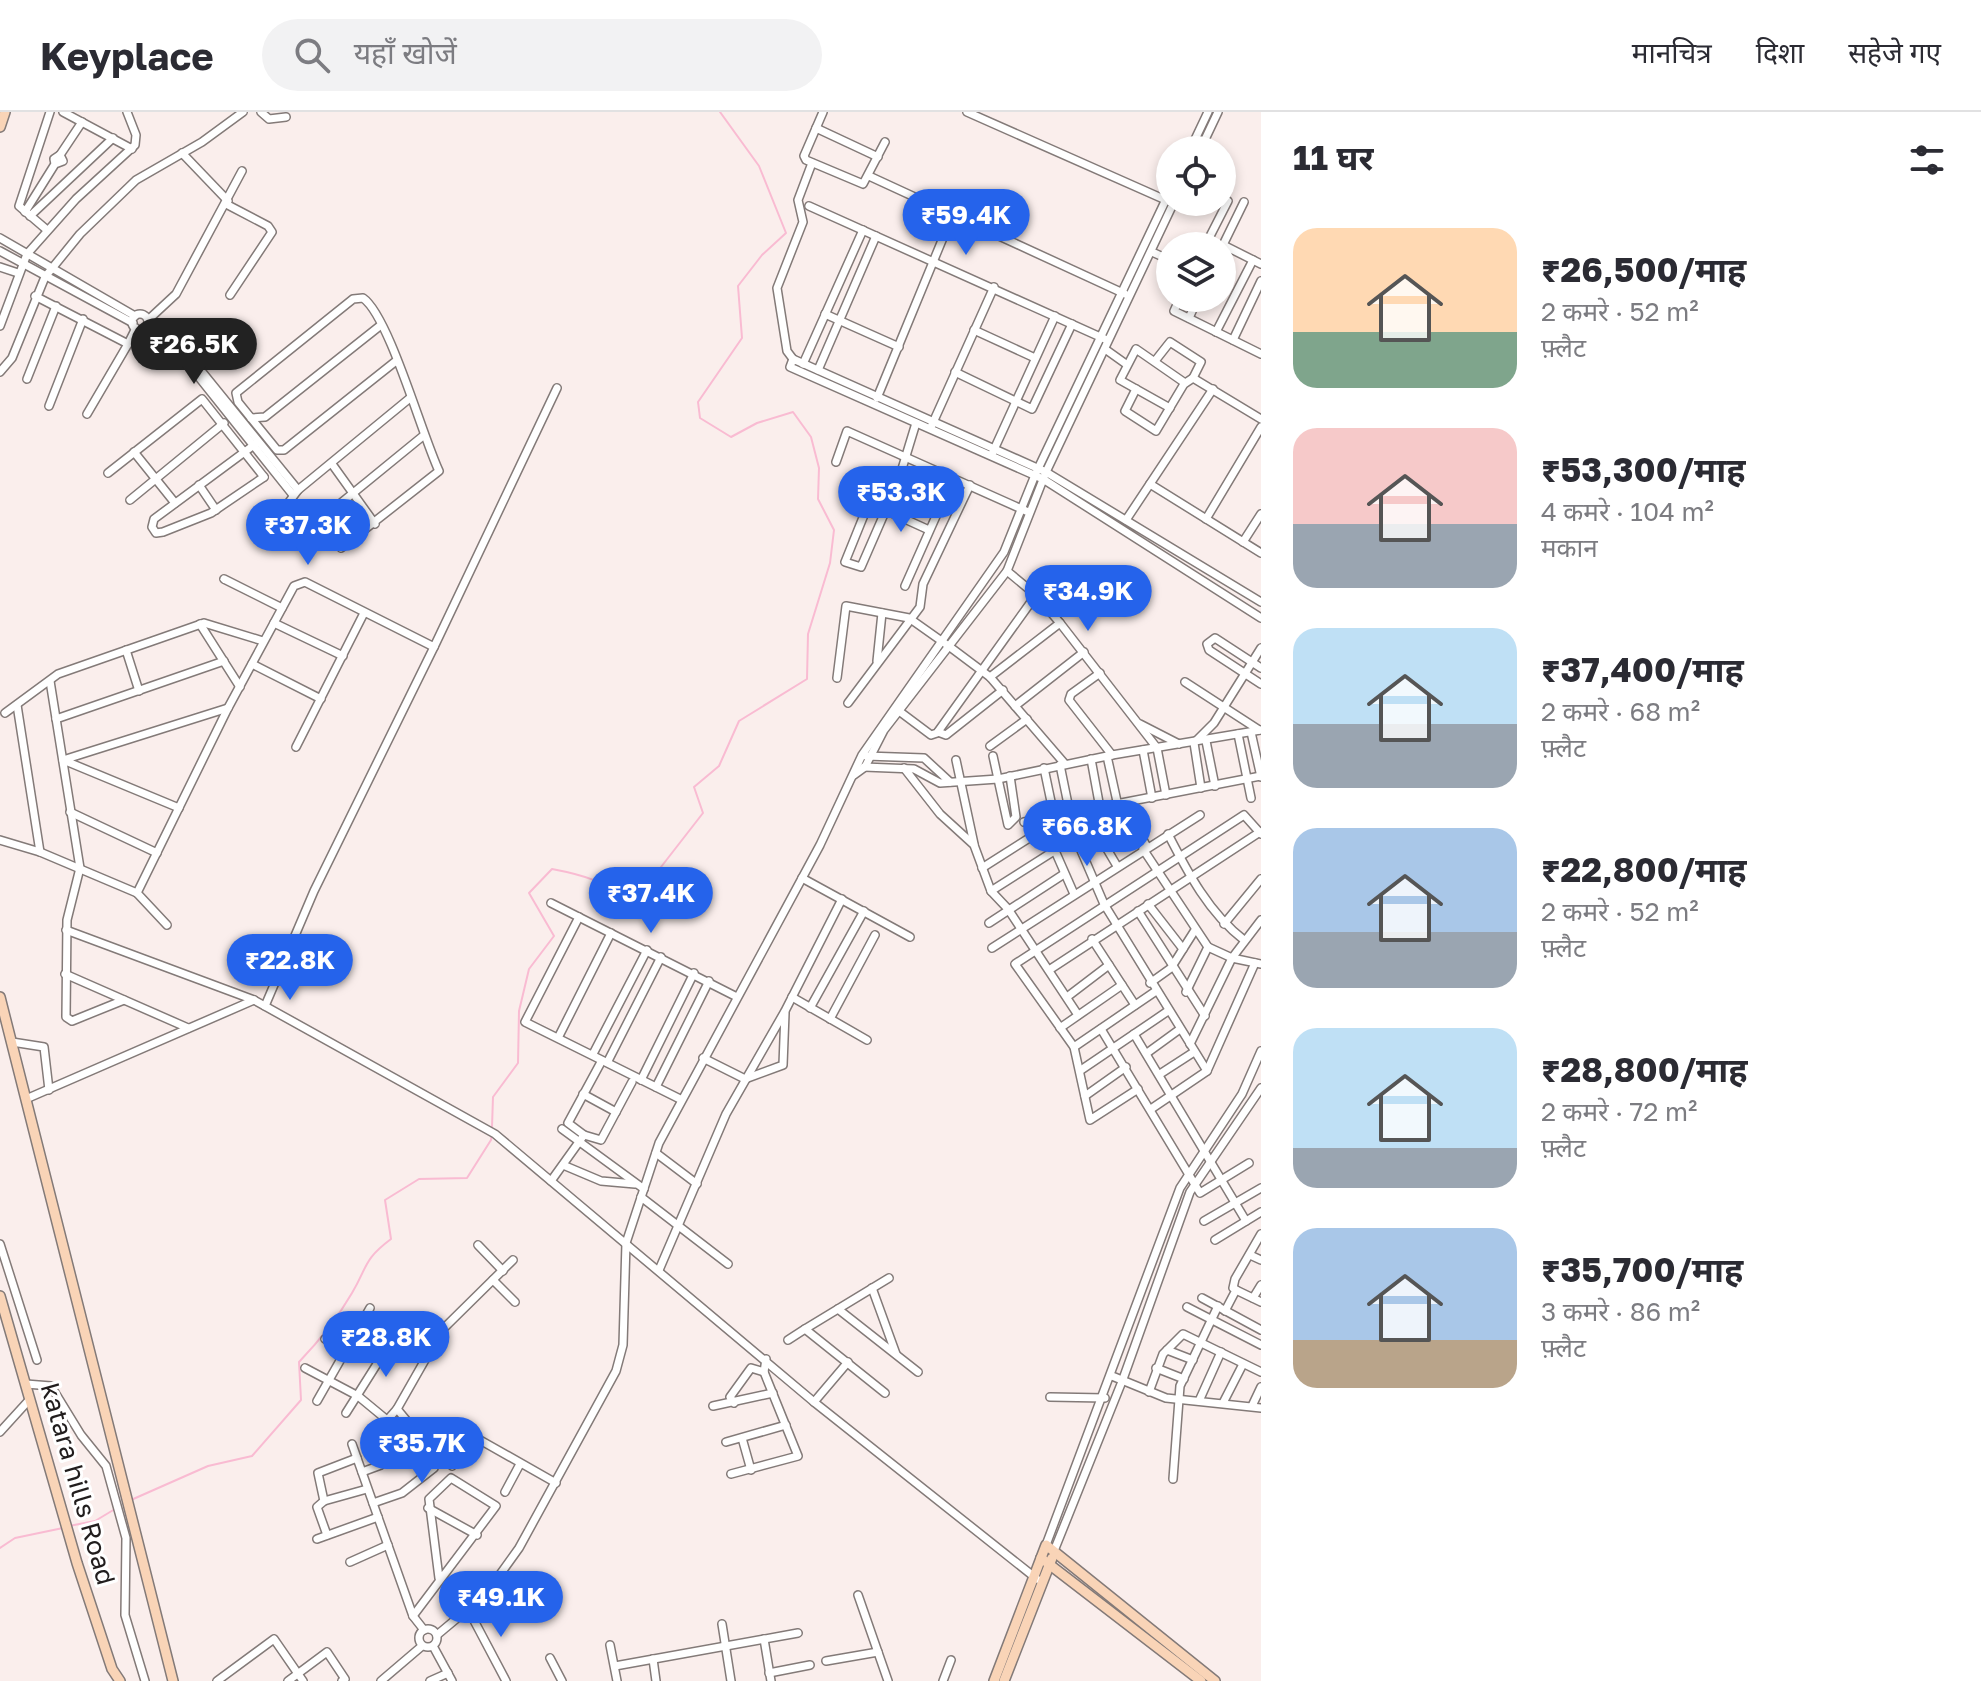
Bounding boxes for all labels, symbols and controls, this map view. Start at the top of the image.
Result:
search box [262,19,822,91]
text: Keyplace [40,33,214,78]
icon: search [290,33,334,77]
text: यहाँ खोजें [354,35,457,71]
text: मानचित्र [1632,36,1712,69]
text: दिशा [1756,36,1804,69]
text: सहेजे गए [1848,36,1941,69]
map controls [1156,136,1236,312]
button: locate [1156,136,1236,216]
text: 11 घर [1293,137,1374,177]
icon: filters [1905,138,1949,182]
pin: ₹59.4K [901,189,1031,257]
text: ₹59.4K [921,199,1011,230]
button: layers [1156,232,1236,312]
text: ₹26,500/माह [1541,249,1746,289]
icon: home [1357,260,1453,356]
text: 2 कमरे · 52 m² [1541,296,1699,327]
pin: ₹26.5K [129,318,259,386]
text: ₹26.5K [149,328,239,359]
text: फ़्लैट [1541,332,1586,363]
text: ₹53,300/माह [1541,449,1745,489]
icon: home [1357,460,1453,556]
pin: ₹53.3K [836,466,966,534]
text: ₹53.3K [856,476,946,507]
text: 4 कमरे · 104 m² [1541,496,1714,527]
pin: ₹37.3K [243,499,373,567]
text: ₹37.3K [264,509,352,540]
text: मकान [1541,532,1598,563]
pin: ₹34.9K [1023,565,1153,633]
text: ₹34.9K [1043,575,1133,606]
text: ₹37,400/माह [1541,649,1744,689]
icon: home [1357,660,1453,756]
text: 2 कमरे · 68 m² [1541,696,1700,727]
text: फ़्लैट [1541,732,1586,763]
pin: ₹66.8K [1022,800,1152,868]
text: ₹66.8K [1041,810,1133,841]
text: ₹22,800/माह [1541,849,1747,889]
icon: home [1357,860,1453,956]
pin: ₹37.4K [586,867,716,935]
text: ₹37.4K [607,877,695,908]
text: 2 कमरे · 52 m² [1541,896,1699,927]
text: फ़्लैट [1541,932,1586,963]
pin: ₹22.8K [225,934,355,1002]
text: ₹22.8K [245,944,335,975]
text: ₹28,800/माह [1541,1049,1748,1089]
icon: home [1357,1060,1453,1156]
text: 2 कमरे · 72 m² [1541,1096,1697,1127]
text: फ़्लैट [1541,1132,1586,1163]
text: ₹35,700/माह [1541,1249,1743,1289]
icon: home [1357,1260,1453,1356]
text: 3 कमरे · 86 m² [1541,1296,1700,1327]
pin: ₹28.8K [321,1311,451,1379]
text: ₹28.8K [340,1321,432,1352]
text: फ़्लैट [1541,1332,1586,1363]
street label: katara hills Road [35,1379,122,1588]
pin: ₹35.7K [357,1417,487,1485]
text: ₹35.7K [378,1427,466,1458]
pin: ₹49.1K [436,1571,566,1639]
text: ₹49.1K [457,1581,545,1612]

